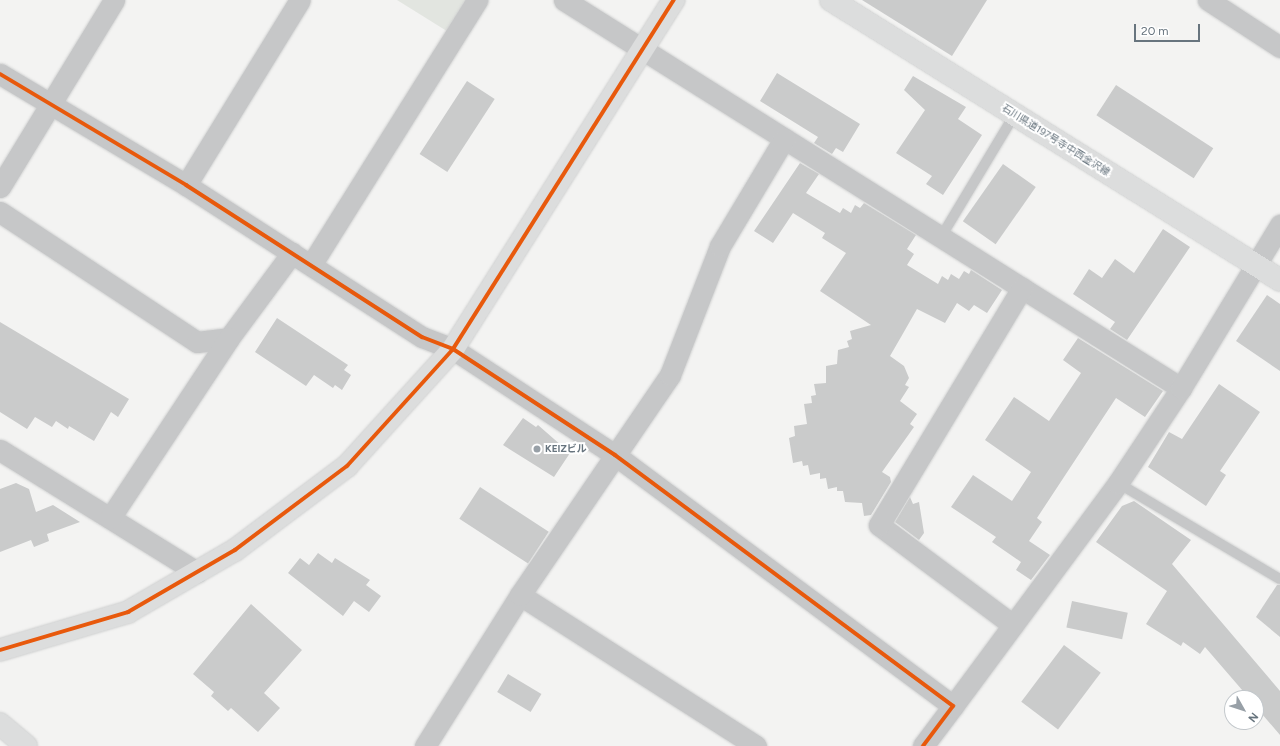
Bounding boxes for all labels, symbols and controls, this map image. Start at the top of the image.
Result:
scale bar [1136,16,1202,42]
text: 20 m [1141,24,1169,38]
street label: 石川県道197号寺中西金沢線 [1000,102,1112,178]
place label: KEIZビル [545,443,587,455]
marker: KEIZビル [532,444,542,454]
north arrow [1224,690,1264,730]
text: N [1245,710,1261,725]

